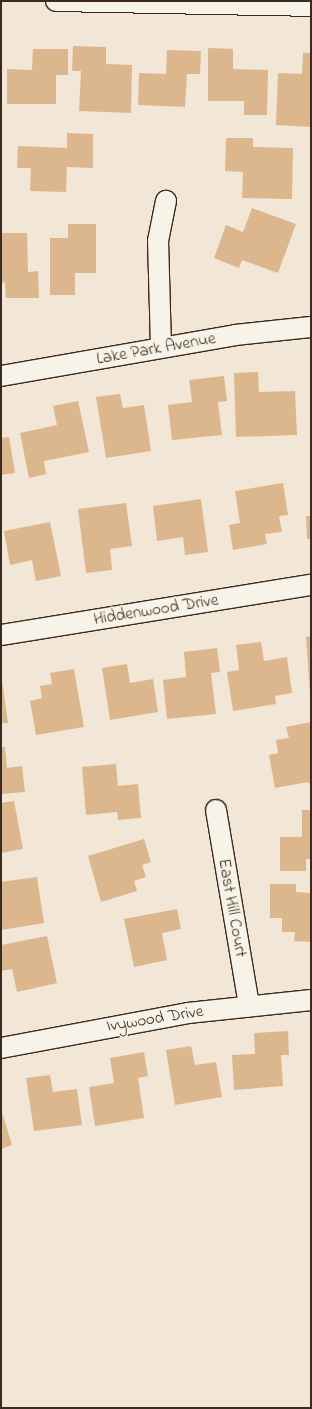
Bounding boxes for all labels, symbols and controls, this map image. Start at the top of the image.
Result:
street label: Lake Park Avenue [95,328,217,370]
street label: Hiddenwood Drive [92,590,220,630]
street label: East Hill Court [213,857,251,959]
street label: Ivywood Drive [105,1001,205,1037]

